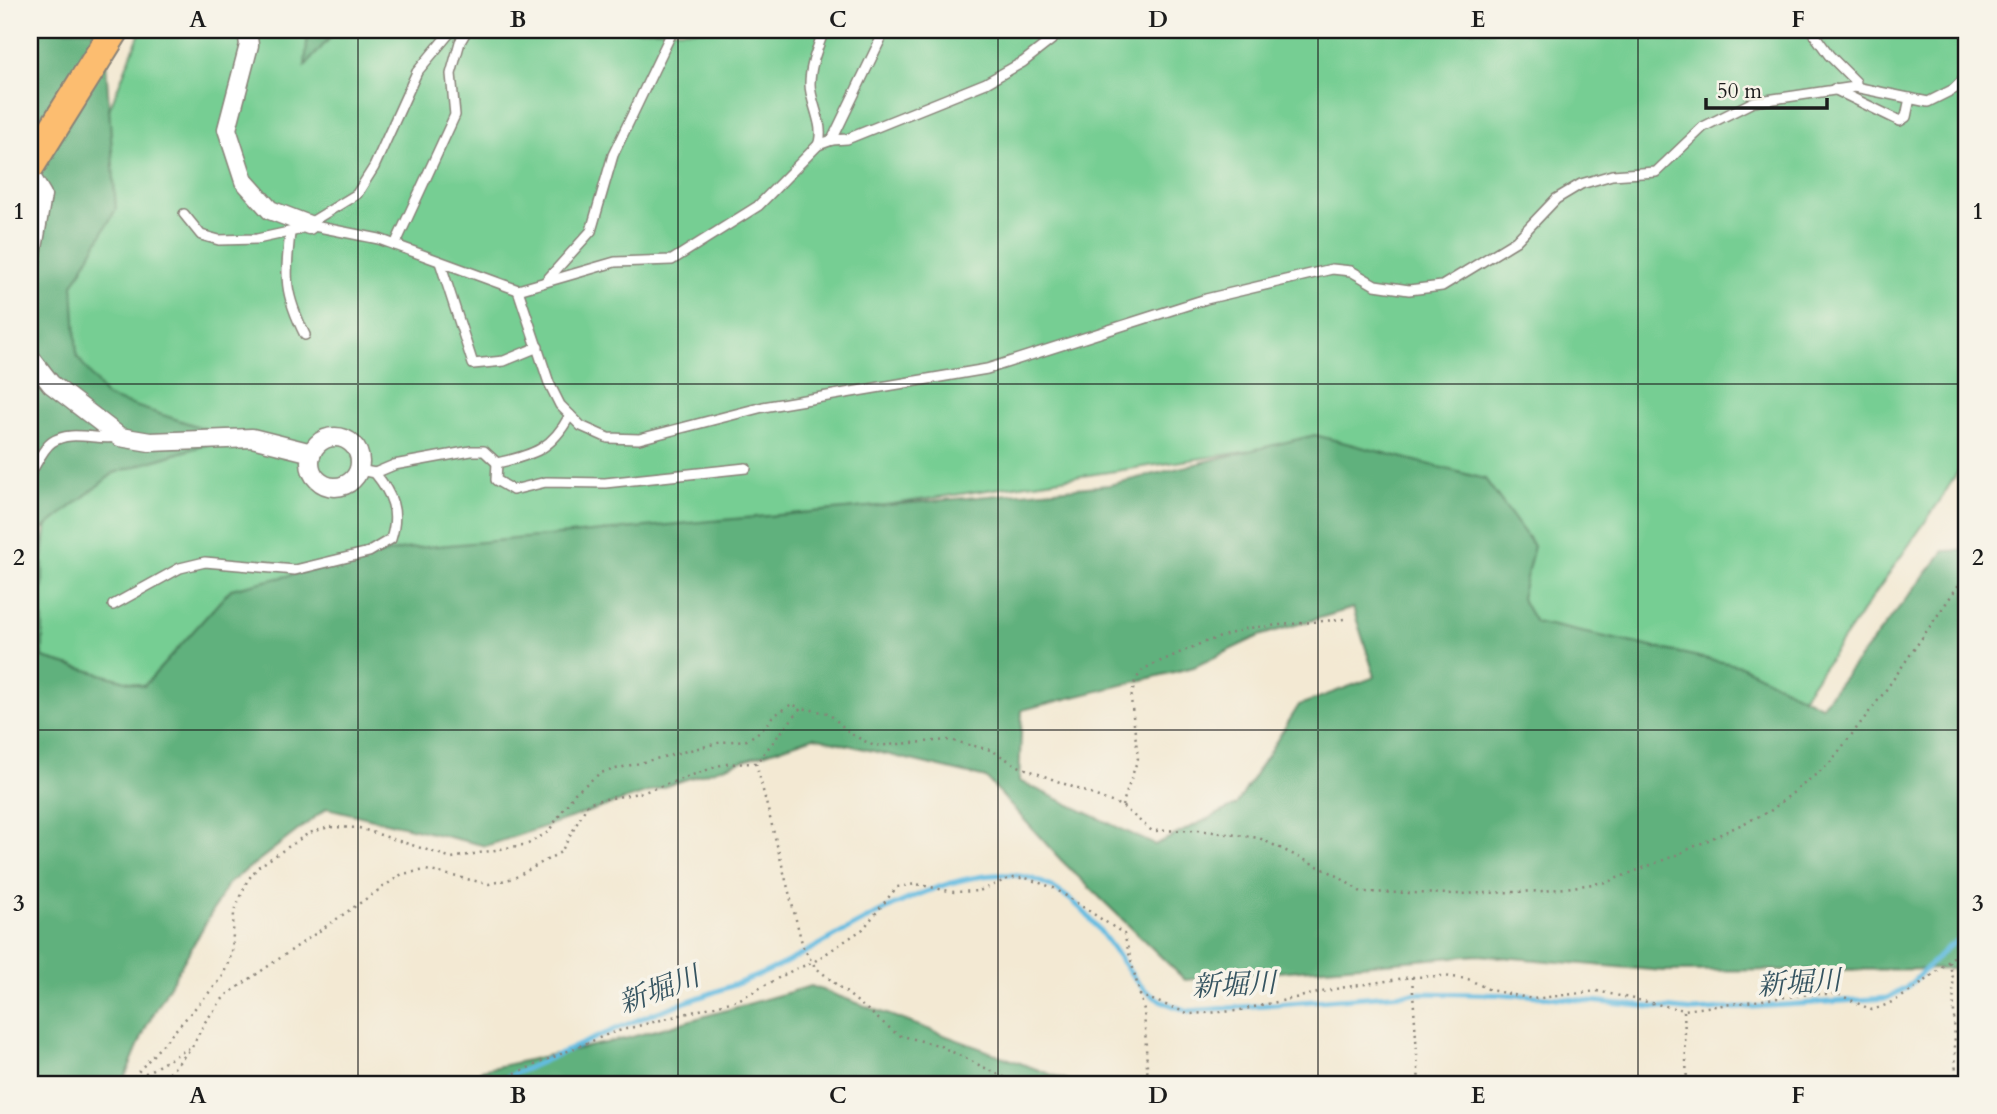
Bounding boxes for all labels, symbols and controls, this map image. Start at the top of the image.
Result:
text: A [189,4,207,35]
text: B [510,4,526,35]
text: C [829,4,847,35]
text: D [1148,4,1168,35]
text: E [1471,4,1485,35]
text: F [1791,4,1805,35]
scale bar [1706,66,1827,110]
text: 50 m [1717,77,1762,106]
text: 1 [13,196,25,227]
text: 1 [1972,196,1984,227]
text: 2 [13,542,25,573]
text: 2 [1972,542,1984,573]
text: 3 [13,888,25,919]
text: 3 [1972,888,1984,919]
water label: 新堀川 [613,956,708,1023]
water label: 新堀川 [1756,961,1845,1005]
water label: 新堀川 [1191,964,1280,1006]
text: A [189,1080,207,1111]
text: B [510,1080,526,1111]
text: C [829,1080,847,1111]
text: D [1148,1080,1168,1111]
text: E [1471,1080,1485,1111]
text: F [1791,1080,1805,1111]

